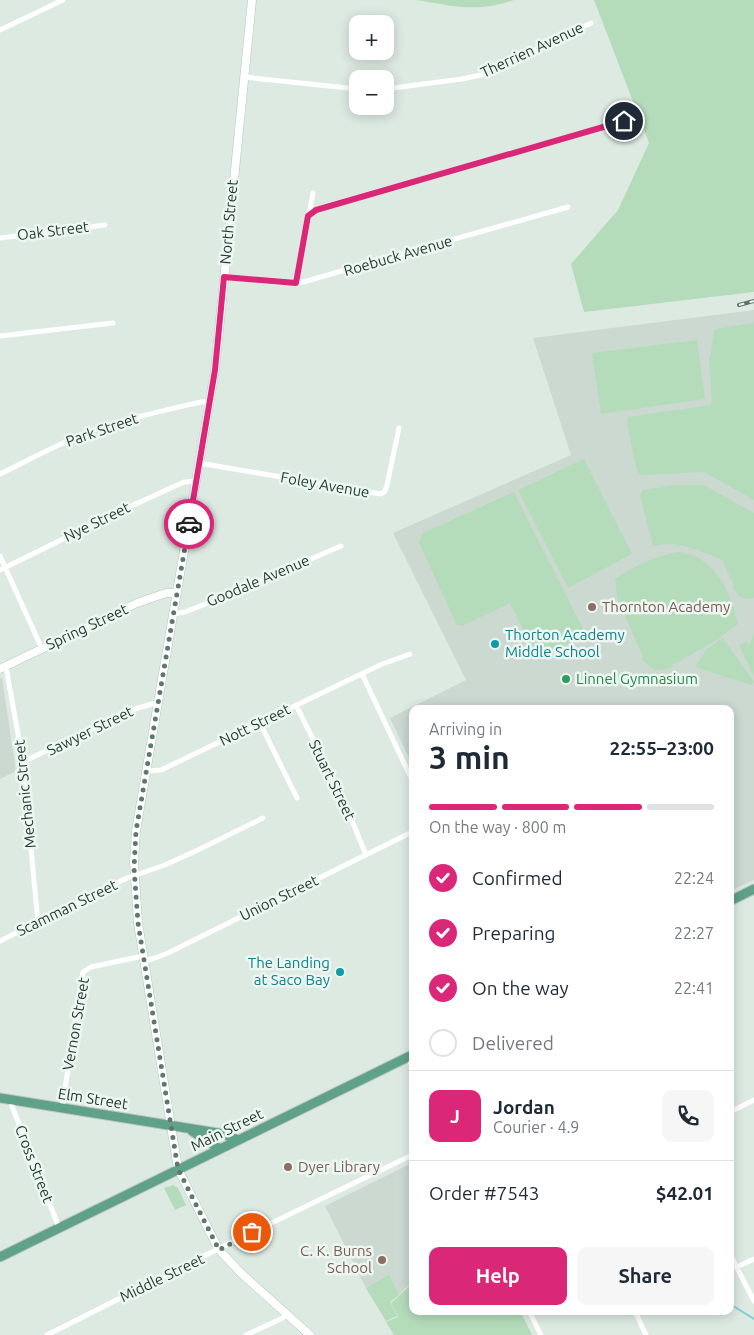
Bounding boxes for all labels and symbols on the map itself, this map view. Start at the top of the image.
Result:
street label: Therrien Avenue [478,18,586,81]
pin [603,100,645,142]
street label: North Street [216,179,241,265]
street label: Oak Street [16,218,90,243]
street label: Roebuck Avenue [342,232,454,279]
street label: Park Street [64,409,140,450]
street label: Foley Avenue [279,468,371,501]
street label: Nye Street [61,498,133,545]
courier [164,499,214,549]
street label: Goodale Avenue [204,551,312,610]
place label: Thornton Academy [602,598,730,615]
street label: Spring Street [43,600,131,653]
marker: Thornton Academy [586,601,598,613]
place label: Thorton Academy Middle School [505,626,625,660]
marker: Thorton Academy Middle School [489,638,501,650]
place label: Linnel Gymnasium [576,670,698,687]
marker: Linnel Gymnasium [560,673,572,685]
street label: Nott Street [217,700,293,749]
street label: Sawyer Street [44,702,136,759]
street label: Stuart Street [306,737,359,823]
street label: Mechanic Street [10,739,39,849]
street label: Union Street [237,871,321,924]
street label: Scamman Street [14,876,120,939]
place label: The Landing at Saco Bay [248,954,330,988]
marker: The Landing at Saco Bay [334,966,346,978]
street label: Vernon Street [59,976,92,1072]
street label: Elm Street [57,1085,129,1112]
street label: Main Street [188,1105,266,1154]
street label: Cross Street [12,1123,57,1205]
place label: Dyer Library [298,1158,380,1175]
marker: Dyer Library [282,1161,294,1173]
pin [231,1211,273,1253]
place label: C. K. Burns School [300,1242,372,1276]
street label: Middle Street [117,1250,207,1305]
marker: C. K. Burns School [376,1254,388,1266]

